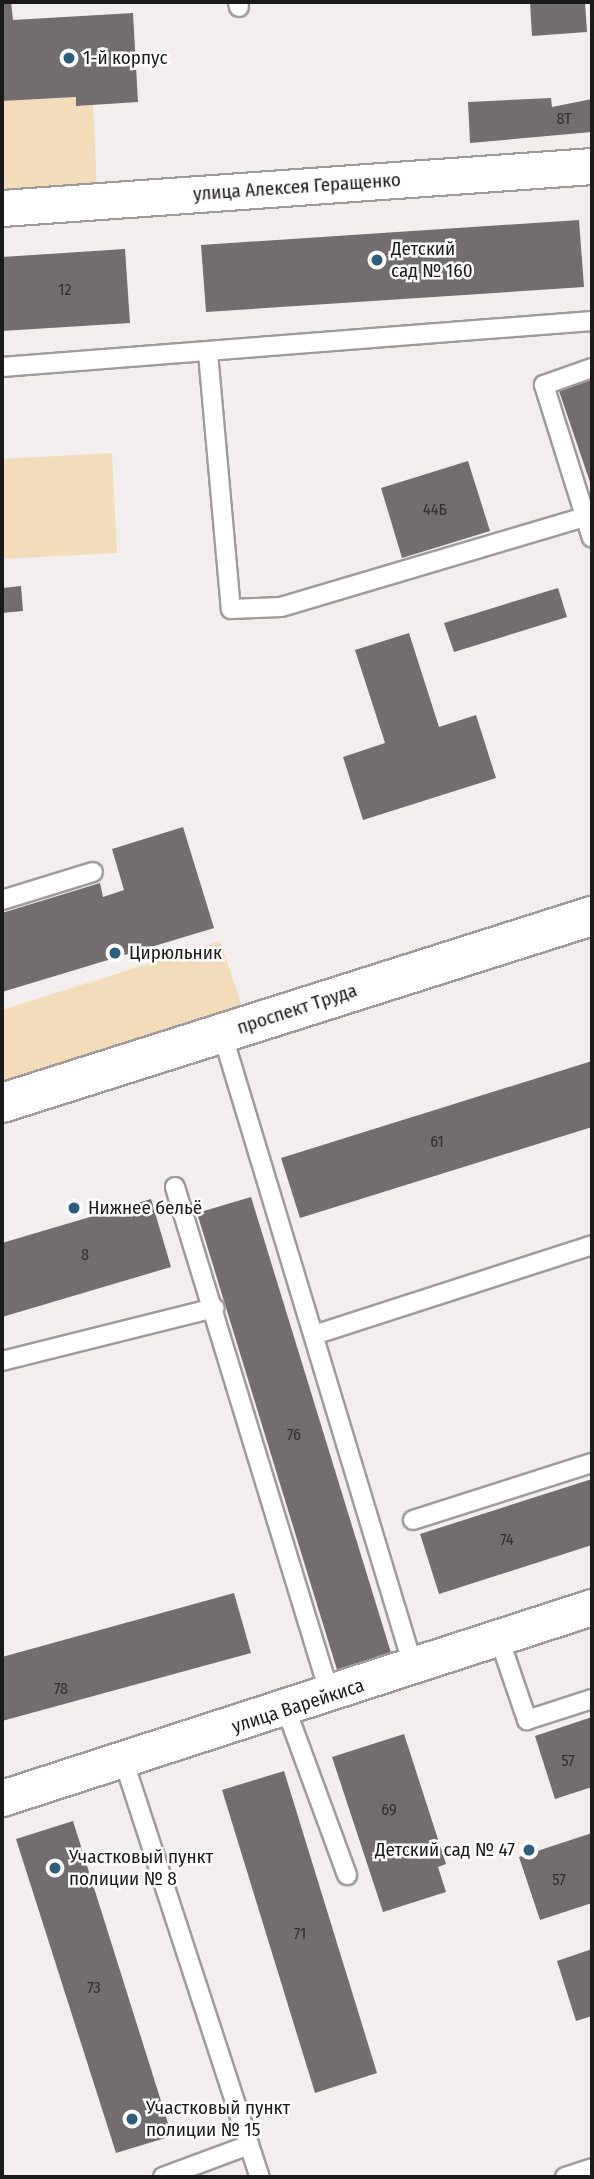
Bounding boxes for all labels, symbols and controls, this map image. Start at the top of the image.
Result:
place label: 1-й корпус [83,47,168,69]
marker: 1-й корпус [61,50,77,66]
house number: 8Т [556,109,572,129]
street label: улица Алексея Геращенко [192,168,402,206]
place label: Детский сад № 160 [391,238,473,282]
marker: Детский сад № 160 [369,252,385,268]
house number: 12 [58,280,72,300]
house number: 44Б [423,500,447,520]
place label: Цирюльник [129,942,222,964]
marker: Цирюльник [107,945,123,961]
street label: проспект Труда [234,979,360,1039]
house number: 61 [430,1132,444,1152]
place label: Нижнее бельё [88,1197,202,1219]
marker: Нижнее бельё [66,1200,82,1216]
house number: 8 [81,1245,89,1265]
house number: 76 [287,1425,301,1445]
house number: 74 [500,1530,514,1550]
street label: улица Варейкиса [229,1674,367,1738]
house number: 78 [54,1679,68,1699]
house number: 57 [561,1751,575,1771]
house number: 69 [381,1800,397,1820]
place label: Детский сад № 47 [375,1839,515,1861]
marker: Детский сад № 47 [521,1842,537,1858]
place label: Участковый пункт полиции № 8 [69,1846,213,1890]
marker: Участковый пункт полиции № 8 [47,1860,63,1876]
house number: 57 [552,1870,566,1890]
house number: 71 [294,1924,306,1944]
house number: 73 [87,1978,101,1998]
place label: Участковый пункт полиции № 15 [146,2097,290,2141]
marker: Участковый пункт полиции № 15 [124,2111,140,2127]

